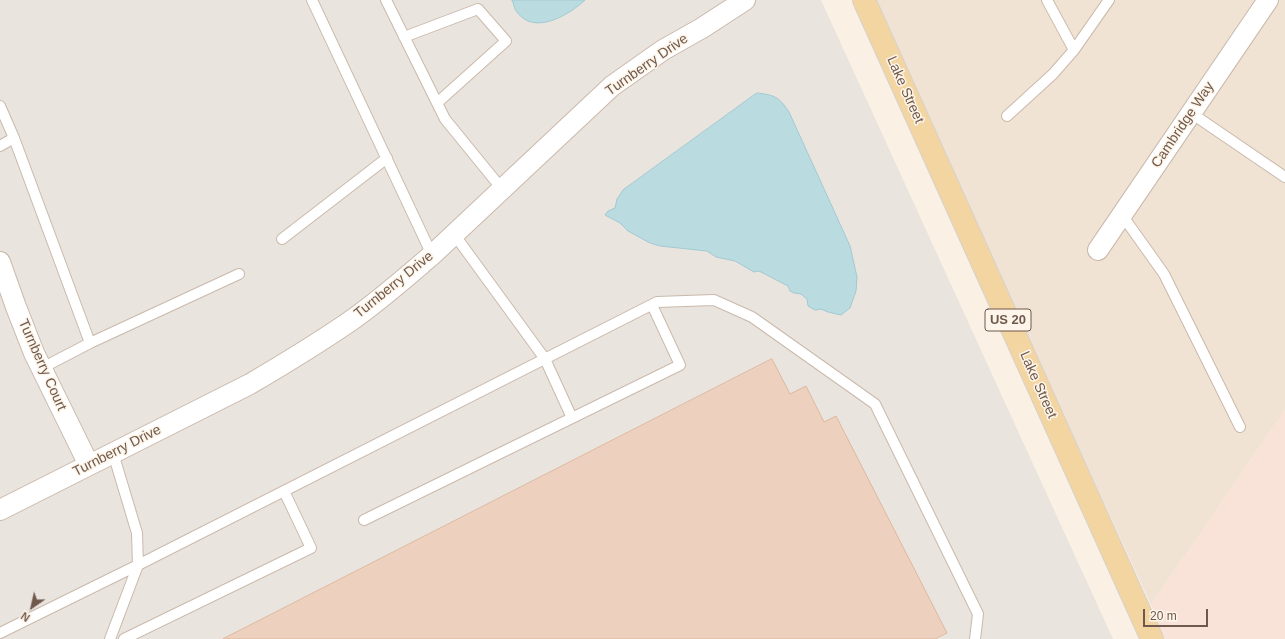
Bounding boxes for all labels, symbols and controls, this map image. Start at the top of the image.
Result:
street label: Turnberry Drive [603,30,691,100]
street label: Lake Street [883,54,927,126]
street label: Cambridge Way [1148,79,1218,171]
street label: Turnberry Drive [351,248,437,322]
road number: US 20 [985,309,1031,331]
street label: Turnberry Court [14,317,70,413]
street label: Lake Street [1016,349,1060,421]
street label: Turnberry Drive [70,422,164,480]
north arrow [12,587,52,627]
scale bar [1145,601,1210,627]
text: 20 m [1150,609,1177,623]
text: N [19,610,32,624]

